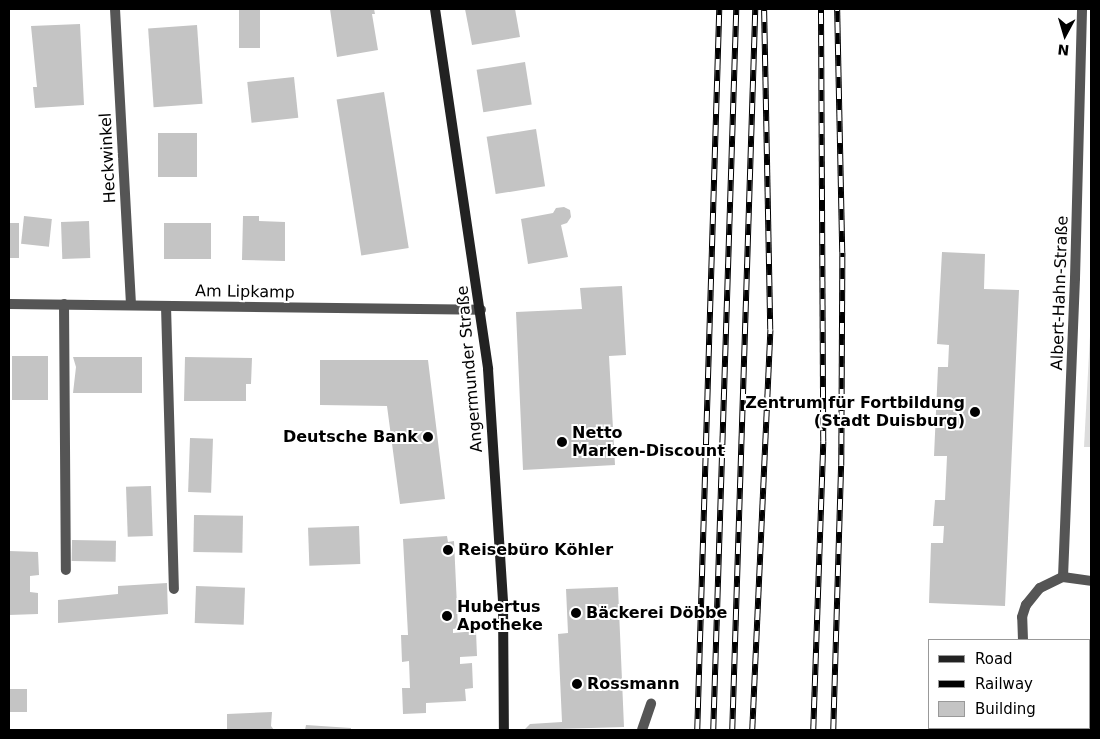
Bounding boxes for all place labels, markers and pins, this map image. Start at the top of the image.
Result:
place label: Zentrum für Fortbildung (Stadt Duisburg) [745,393,965,431]
marker: Zentrum für Fortbildung (Stadt Duisburg) [969,406,981,418]
place label: Netto Marken-Discount [572,423,725,461]
place label: Deutsche Bank [283,427,418,447]
marker: Deutsche Bank [422,431,434,443]
marker: Netto Marken-Discount [556,436,568,448]
place label: Reisebüro Köhler [458,540,613,560]
marker: Reisebüro Köhler [442,544,454,556]
place label: Hubertus Apotheke [457,597,543,635]
place label: Bäckerei Döbbe [586,603,727,623]
marker: Bäckerei Döbbe [570,607,582,619]
marker: Hubertus Apotheke [441,610,453,622]
place label: Rossmann [587,674,680,694]
marker: Rossmann [571,678,583,690]

